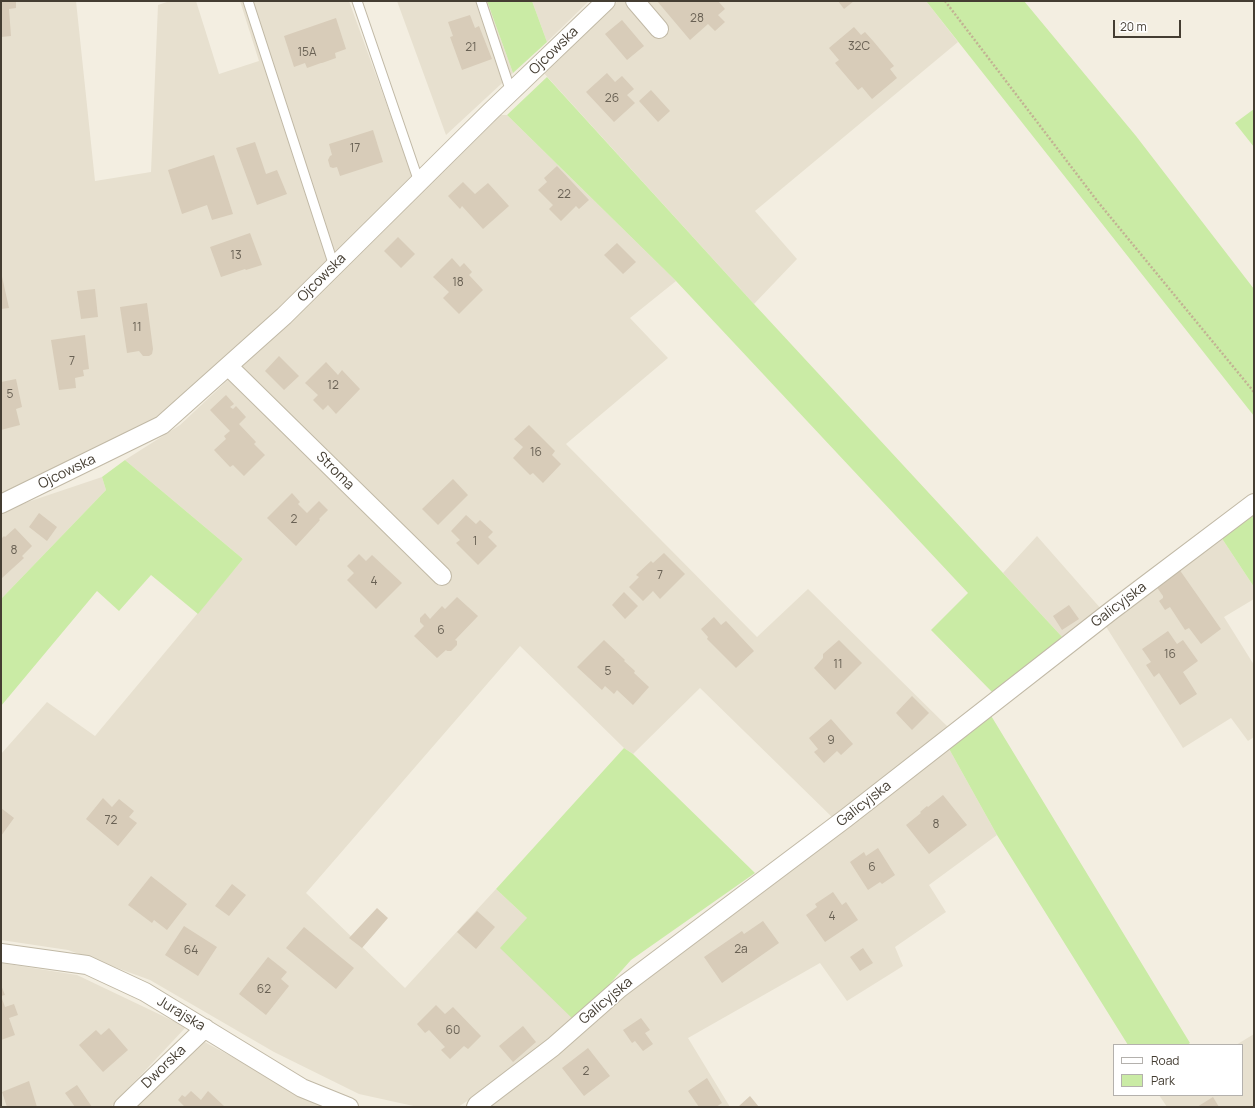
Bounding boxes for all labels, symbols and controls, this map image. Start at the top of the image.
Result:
house number: 28 [690,12,704,26]
scale bar [1115,12,1183,38]
text: 20 m [1120,18,1147,35]
street label: Ojcowska [526,24,582,78]
house number: 32C [848,40,870,54]
house number: 21 [465,41,477,55]
house number: 15A [297,46,317,60]
house number: 26 [605,92,619,106]
house number: 17 [350,142,360,156]
house number: 22 [557,188,571,202]
house number: 13 [230,249,242,263]
street label: Ojcowska [294,250,350,306]
house number: 18 [452,276,464,290]
house number: 11 [132,321,142,335]
house number: 7 [69,355,75,369]
house number: 12 [327,379,339,393]
house number: 5 [7,388,13,402]
house number: 16 [530,446,542,460]
street label: Stroma [312,448,358,494]
street label: Ojcowska [36,451,98,493]
house number: 2 [291,513,297,527]
house number: 1 [473,535,477,549]
house number: 8 [11,544,17,558]
house number: 7 [657,569,663,583]
house number: 4 [370,575,378,589]
street label: Galicyjska [1088,579,1150,631]
house number: 6 [437,624,445,638]
house number: 16 [1164,648,1176,662]
house number: 11 [833,658,843,672]
house number: 5 [605,665,611,679]
house number: 9 [827,734,835,748]
street label: Galicyjska [833,777,895,831]
house number: 72 [105,814,117,828]
house number: 8 [933,818,939,832]
house number: 6 [868,861,876,875]
house number: 4 [828,910,836,924]
house number: 2a [734,943,748,957]
house number: 64 [184,944,198,958]
street label: Galicyjska [576,974,636,1028]
house number: 62 [257,983,271,997]
street label: Jurajska [154,993,208,1035]
house number: 60 [446,1024,460,1038]
street label: Dworska [138,1042,190,1092]
legend [1113,1044,1243,1096]
text: Road [1151,1052,1179,1069]
house number: 2 [583,1065,589,1079]
text: Park [1151,1072,1175,1089]

